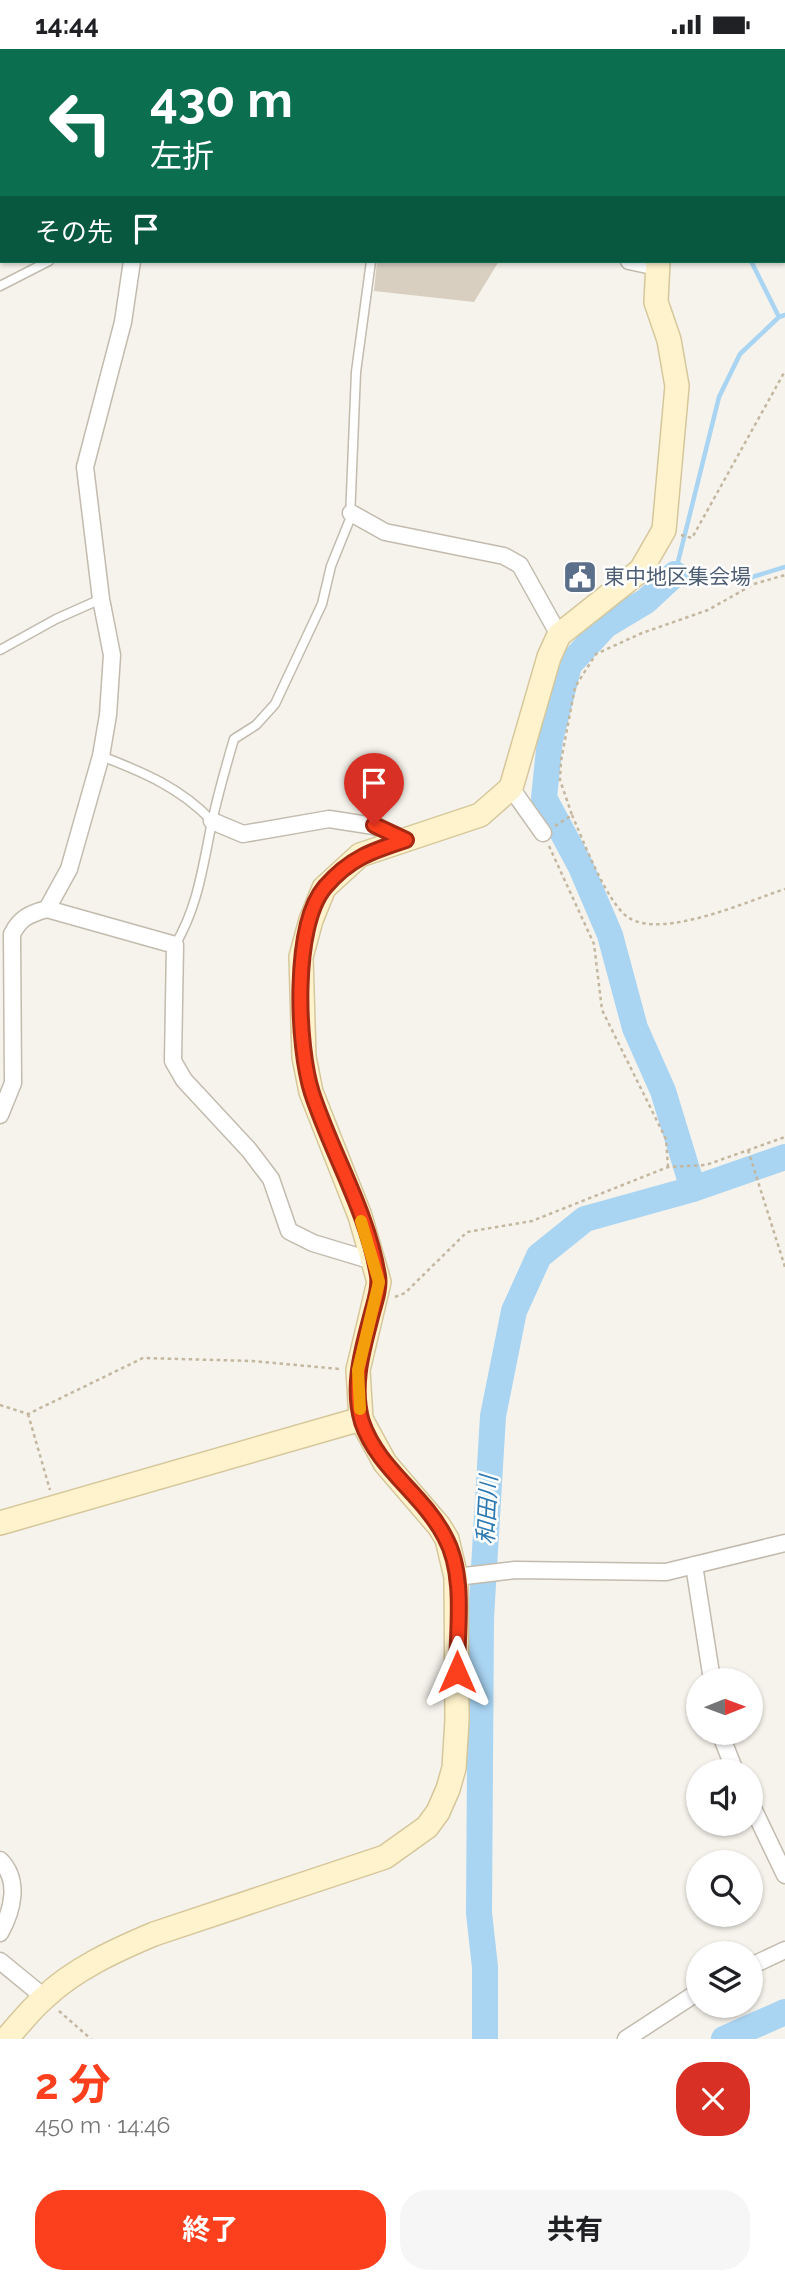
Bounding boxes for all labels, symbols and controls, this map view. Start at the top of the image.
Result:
text: 14:44 [35,10,99,40]
text: 430 m [150,71,293,128]
icon: left [35,77,126,168]
text: 左折 [150,137,214,174]
icon: arrive [127,210,165,248]
text: その先 [35,217,113,247]
public building icon: 東中地区集会場 [561,558,599,596]
place label: 東中地区集会場 [604,564,751,589]
pin [344,753,404,825]
icon: arrive [355,764,393,802]
water label: 和田川 [471,1472,502,1545]
position arrow [420,1635,494,1709]
north arrow [686,1668,763,1745]
map controls [686,1668,763,2018]
button: sound [686,1759,763,1836]
button: search [686,1850,763,1927]
button: layers [686,1941,763,2018]
text: 2 分 [35,2060,111,2109]
button: close [676,2062,750,2136]
text: 450 m · 14:46 [35,2111,170,2138]
button: 終了 [35,2190,386,2270]
button: 共有 [400,2190,750,2270]

